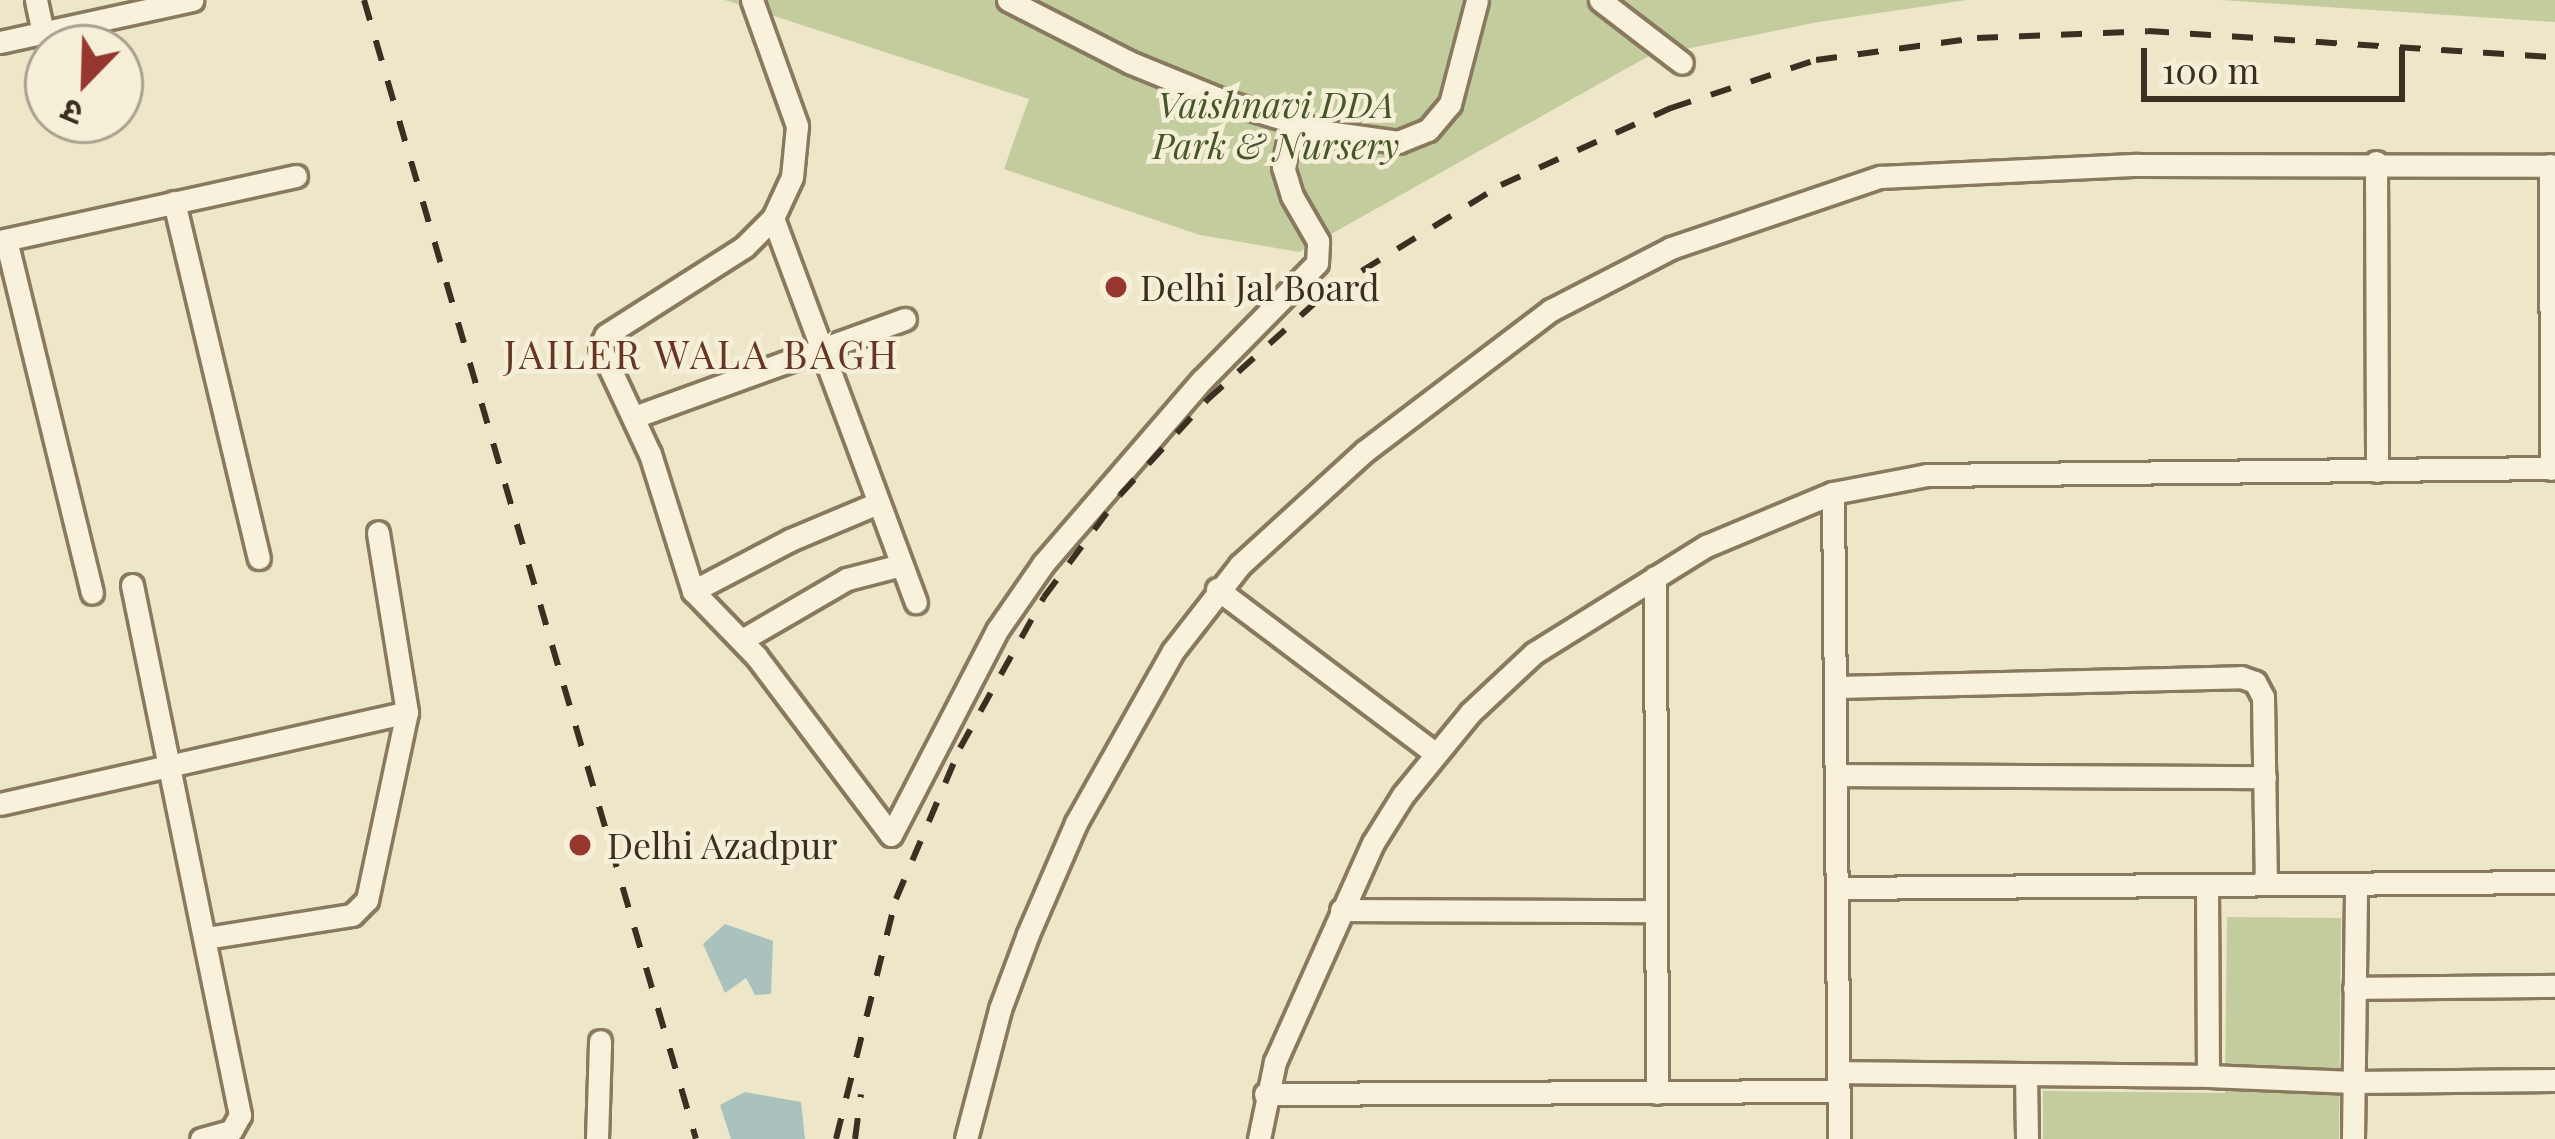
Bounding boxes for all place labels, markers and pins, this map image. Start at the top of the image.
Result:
place label: Delhi Jal Board [1140,265,1380,309]
marker: Delhi Jal Board [1103,274,1129,300]
place label: Delhi Azadpur [607,823,839,867]
marker: Delhi Azadpur [564,829,596,861]

